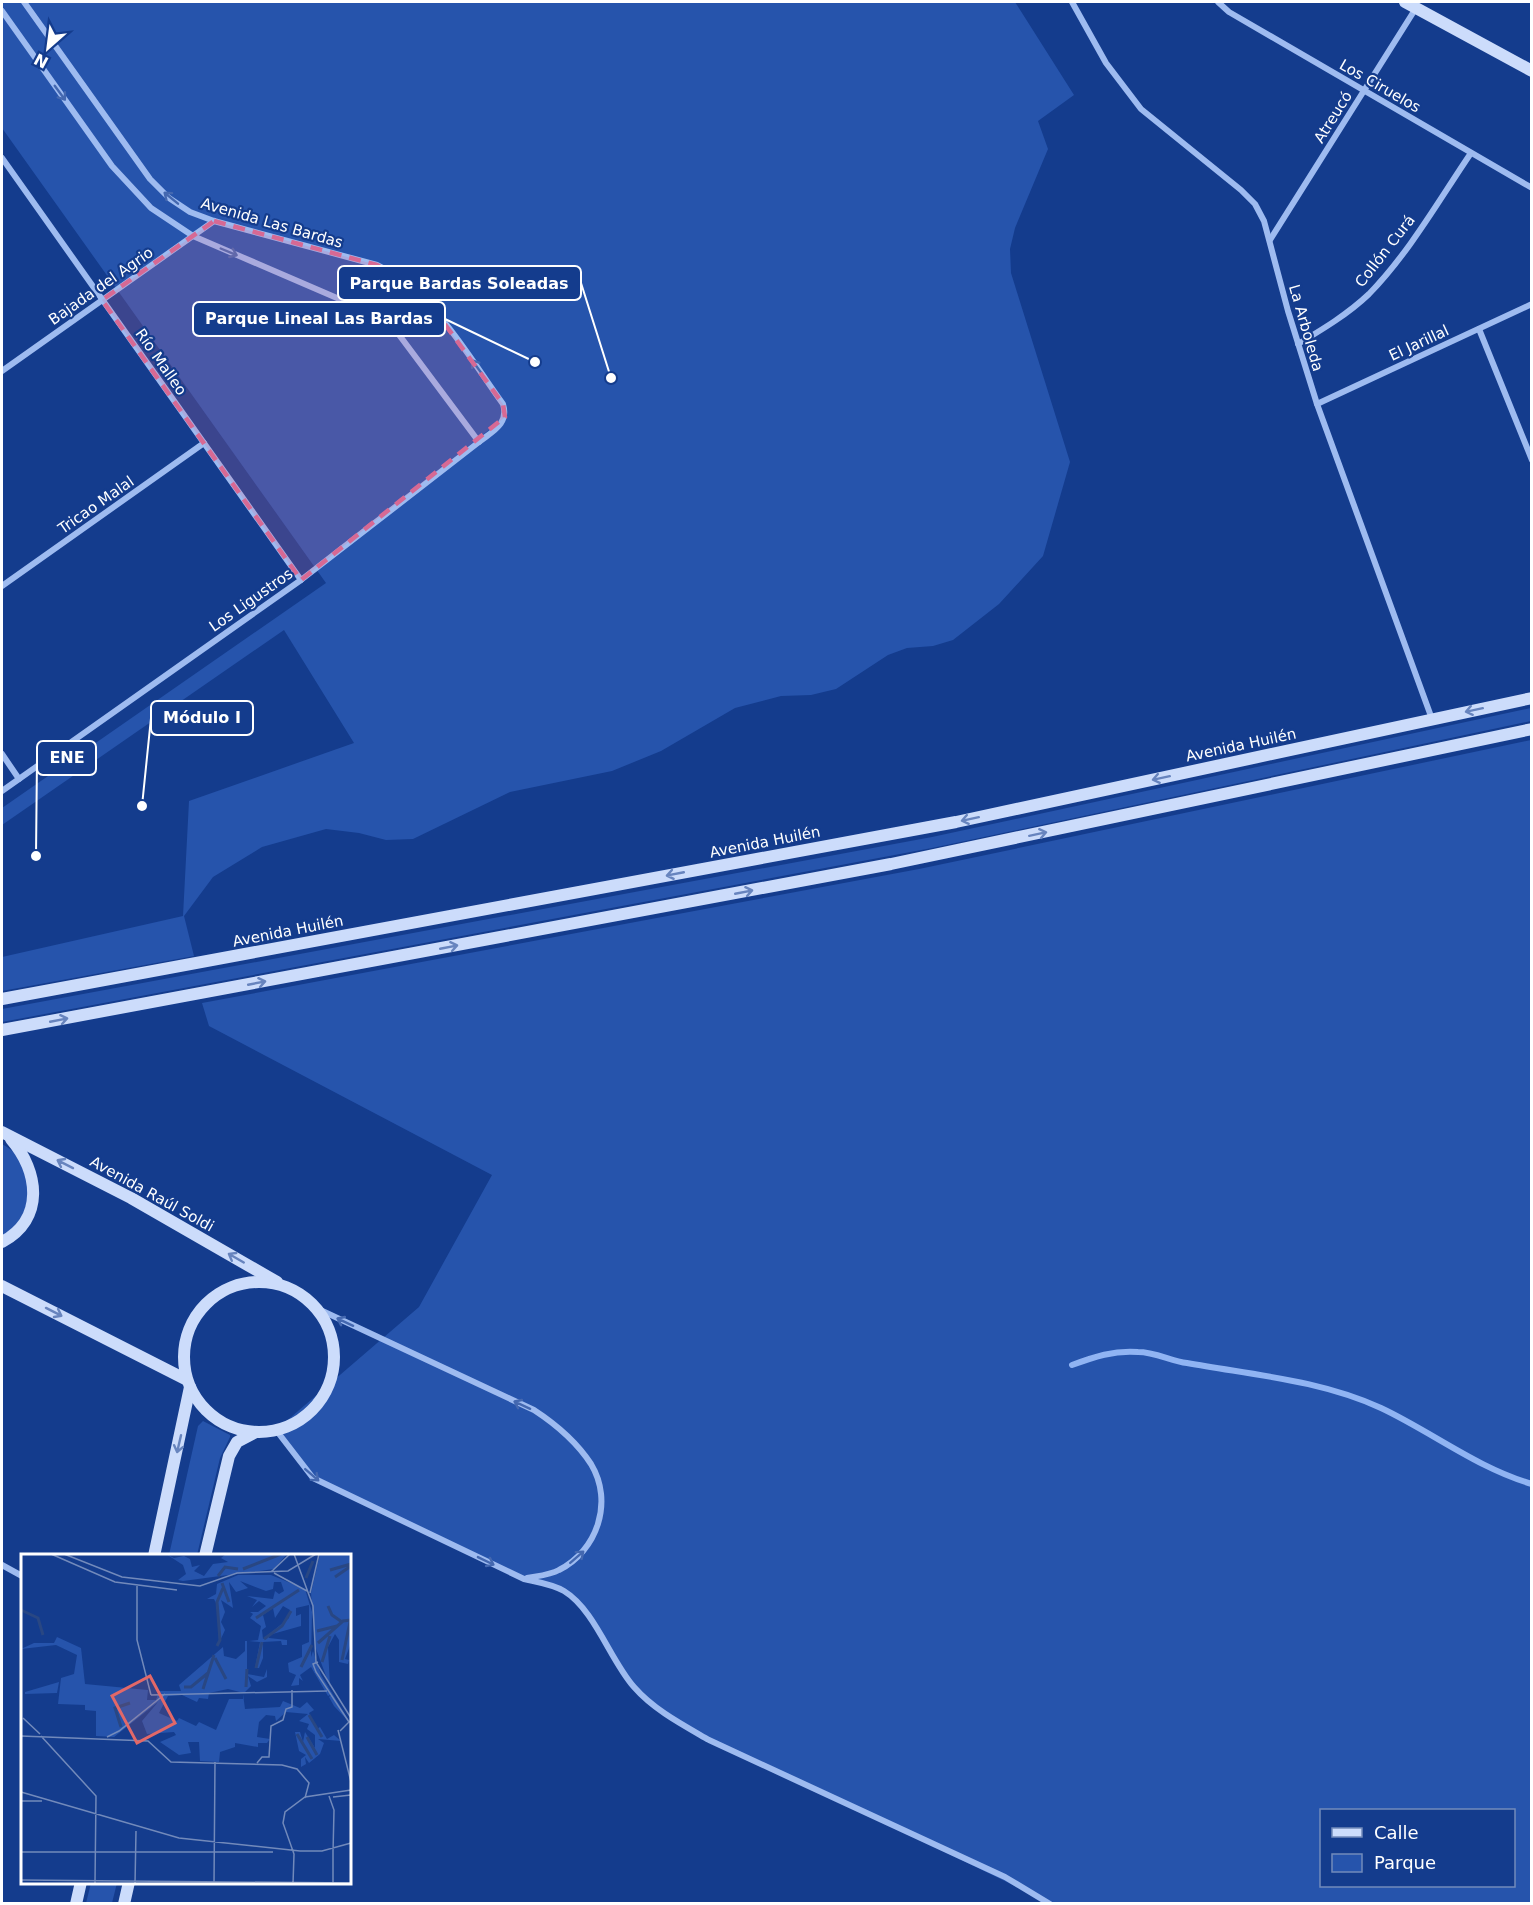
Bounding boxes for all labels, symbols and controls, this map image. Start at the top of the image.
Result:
north arrow [18,18,78,78]
text: N [31,49,52,72]
street label: Los Ciruelos [1336,56,1424,117]
one-way arrow [54,84,66,100]
street label: Atreucó [1310,88,1356,146]
one-way arrow [163,192,179,205]
street label: Avenida Las Bardas [199,194,345,252]
street label: Collón Curá [1351,211,1419,291]
street label: Bajada del Agrio [45,243,157,329]
one-way arrow [220,247,238,258]
callout: Parque Bardas Soleadas [338,266,581,300]
text: Parque Bardas Soleadas [350,274,568,293]
street label: La Arboleda [1285,282,1327,374]
callout: Parque Lineal Las Bardas [193,302,445,336]
text: Parque Lineal Las Bardas [205,309,433,328]
street label: El Jarillal [1386,321,1452,365]
street label: Río Malleo [131,325,191,399]
one-way arrow [470,360,483,376]
street label: Tricao Malal [54,472,137,538]
street label: Los Ligustros [206,564,296,635]
callout: Módulo I [151,701,253,735]
one-way arrow [1465,705,1485,716]
text: Módulo I [163,708,241,727]
street label: Avenida Huilén [1184,725,1298,765]
callout: ENE [37,741,96,775]
text: ENE [49,748,85,767]
one-way arrow [1151,773,1171,784]
one-way arrow [961,814,980,825]
street label: Avenida Huilén [708,822,822,862]
one-way arrow [1029,828,1048,840]
one-way arrow [666,869,685,880]
one-way arrow [734,886,753,897]
street label: Avenida Huilén [231,911,345,951]
one-way arrow [439,941,458,952]
one-way arrow [247,977,267,988]
one-way arrow [49,1014,68,1025]
street label: Avenida Raúl Soldi [87,1152,217,1236]
one-way arrow [56,1157,74,1169]
one-way arrow [227,1252,245,1263]
one-way arrow [44,1307,62,1318]
one-way arrow [337,1316,355,1328]
one-way arrow [513,1398,531,1409]
one-way arrow [173,1434,184,1454]
one-way arrow [304,1468,319,1482]
one-way arrow [569,1550,584,1564]
inset map [21,1554,351,1884]
one-way arrow [477,1556,495,1568]
legend [1320,1809,1515,1887]
text: Calle [1374,1822,1419,1843]
text: Parque [1374,1852,1436,1873]

